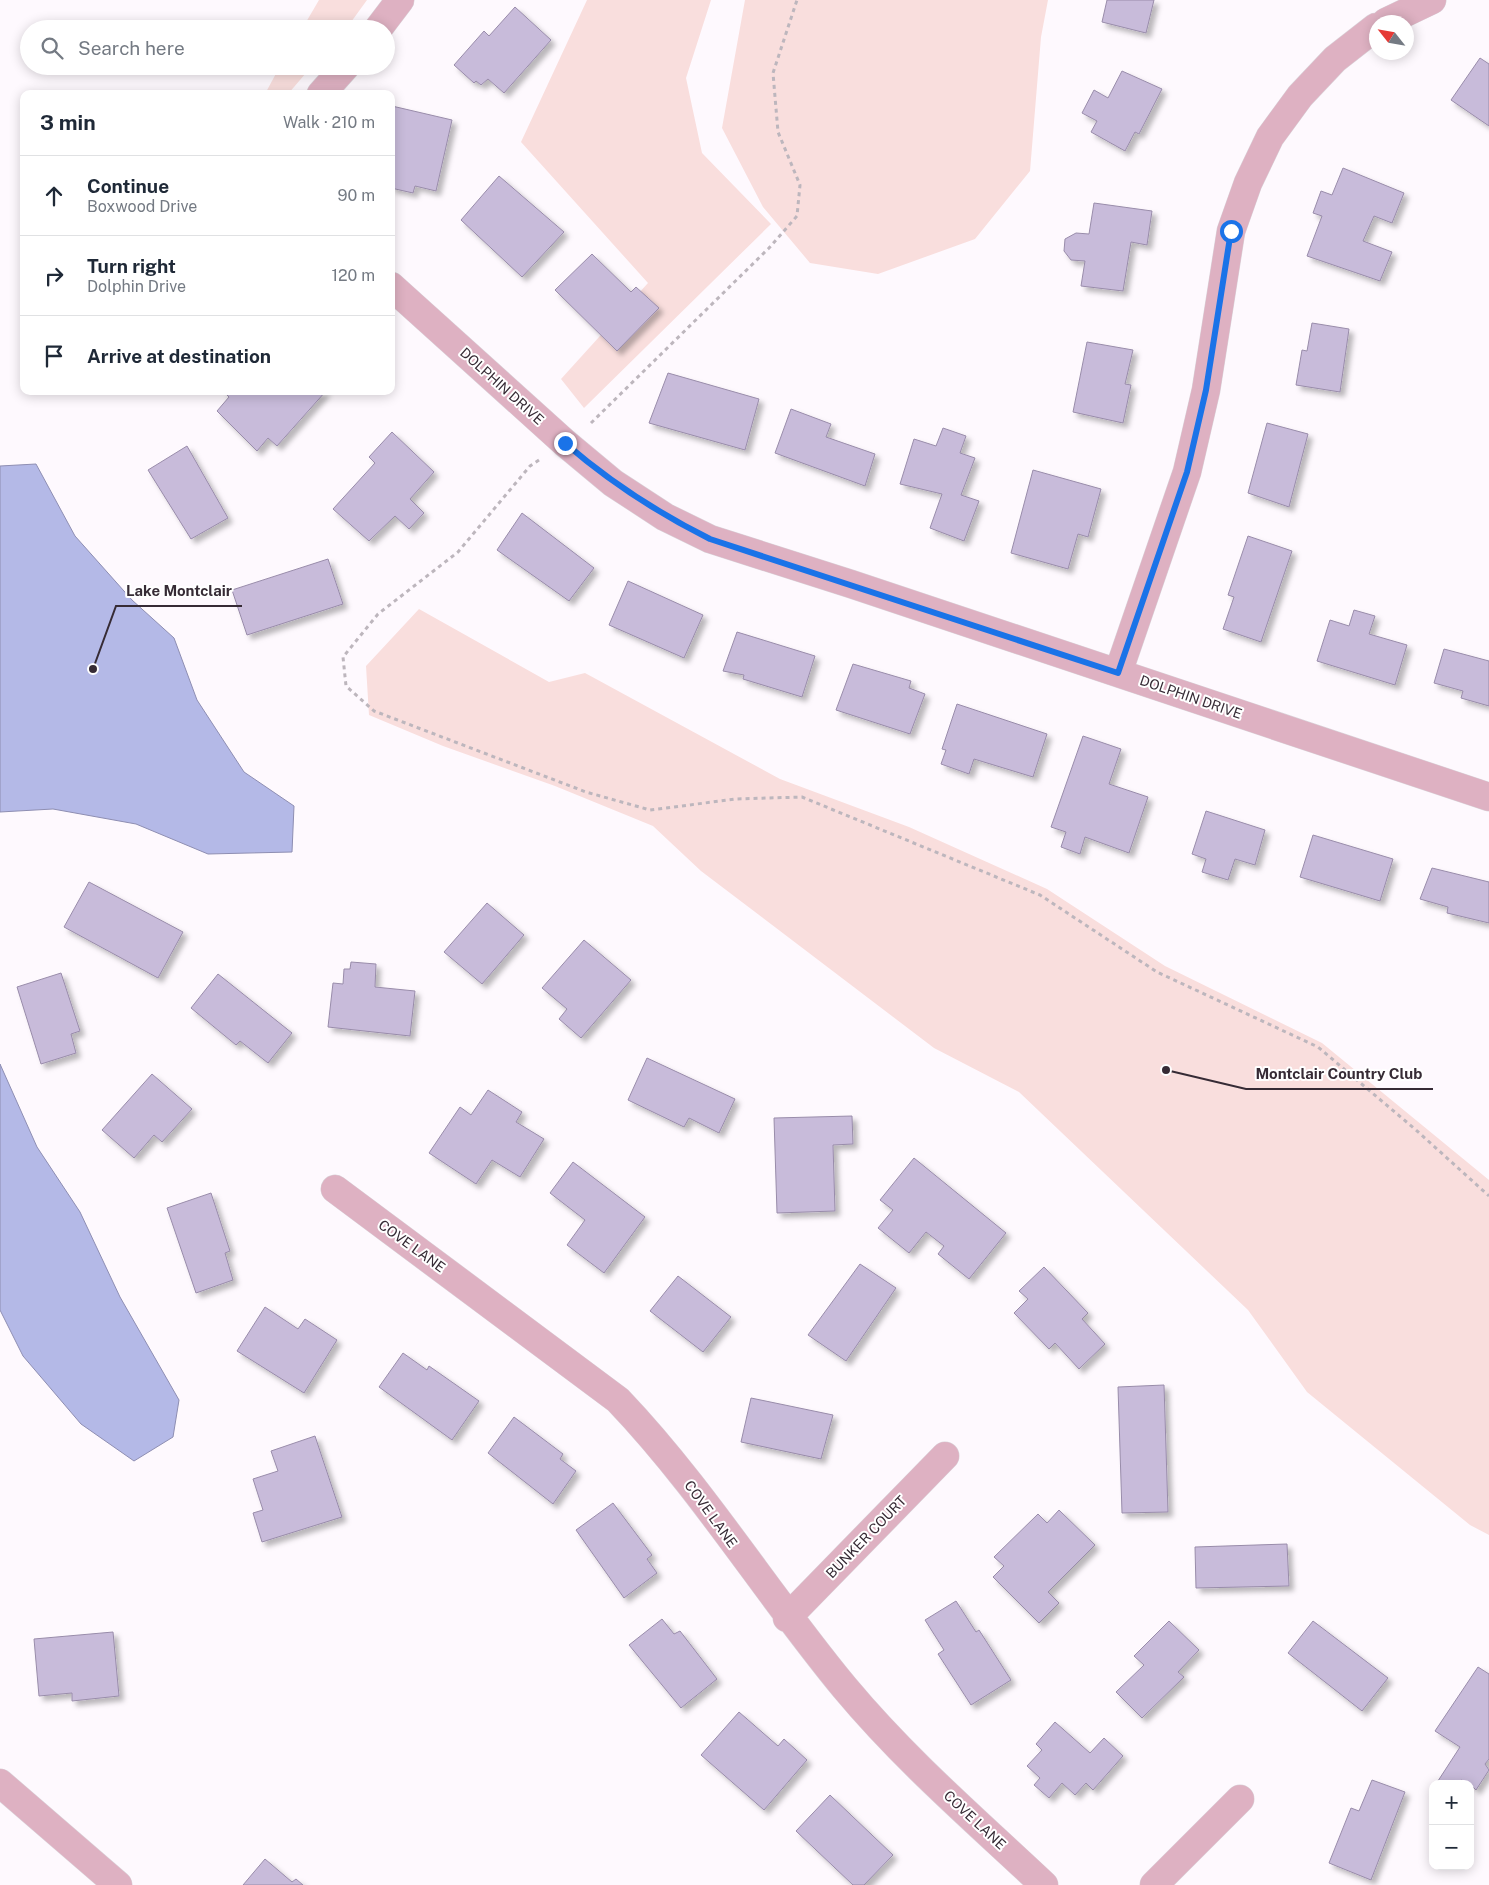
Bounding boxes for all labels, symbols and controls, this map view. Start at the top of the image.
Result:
north arrow [1369,15,1414,60]
search box [20,20,395,75]
icon: search [38,34,66,62]
text: Search here [78,37,185,59]
text: 3 min [40,110,96,135]
text: Walk · 210 m [283,113,375,132]
text: Continue [87,175,169,197]
icon: ahead [40,182,68,210]
text: 90 m [338,186,375,205]
text: Boxwood Drive [87,197,197,216]
route start [1220,220,1243,243]
text: Turn right [87,255,176,277]
icon: right [40,262,68,290]
text: 120 m [331,266,375,285]
text: Dolphin Drive [87,277,186,296]
icon: arrive [40,342,68,370]
street label: DOLPHIN DRIVE [457,344,547,428]
text: Arrive at destination [87,345,271,367]
route end [554,432,577,455]
callout: Lake Montclair [116,576,242,606]
text: Lake Montclair [126,582,232,599]
street label: DOLPHIN DRIVE [1138,672,1244,722]
callout: Montclair Country Club [1246,1059,1433,1089]
text: Montclair Country Club [1256,1065,1422,1082]
street label: COVE LANE [375,1216,449,1276]
street label: COVE LANE [681,1477,741,1551]
street label: BUNKER COURT [823,1493,909,1581]
map controls [1429,1780,1474,1870]
button: + [1429,1780,1474,1825]
street label: COVE LANE [941,1787,1009,1853]
button: − [1429,1825,1474,1870]

